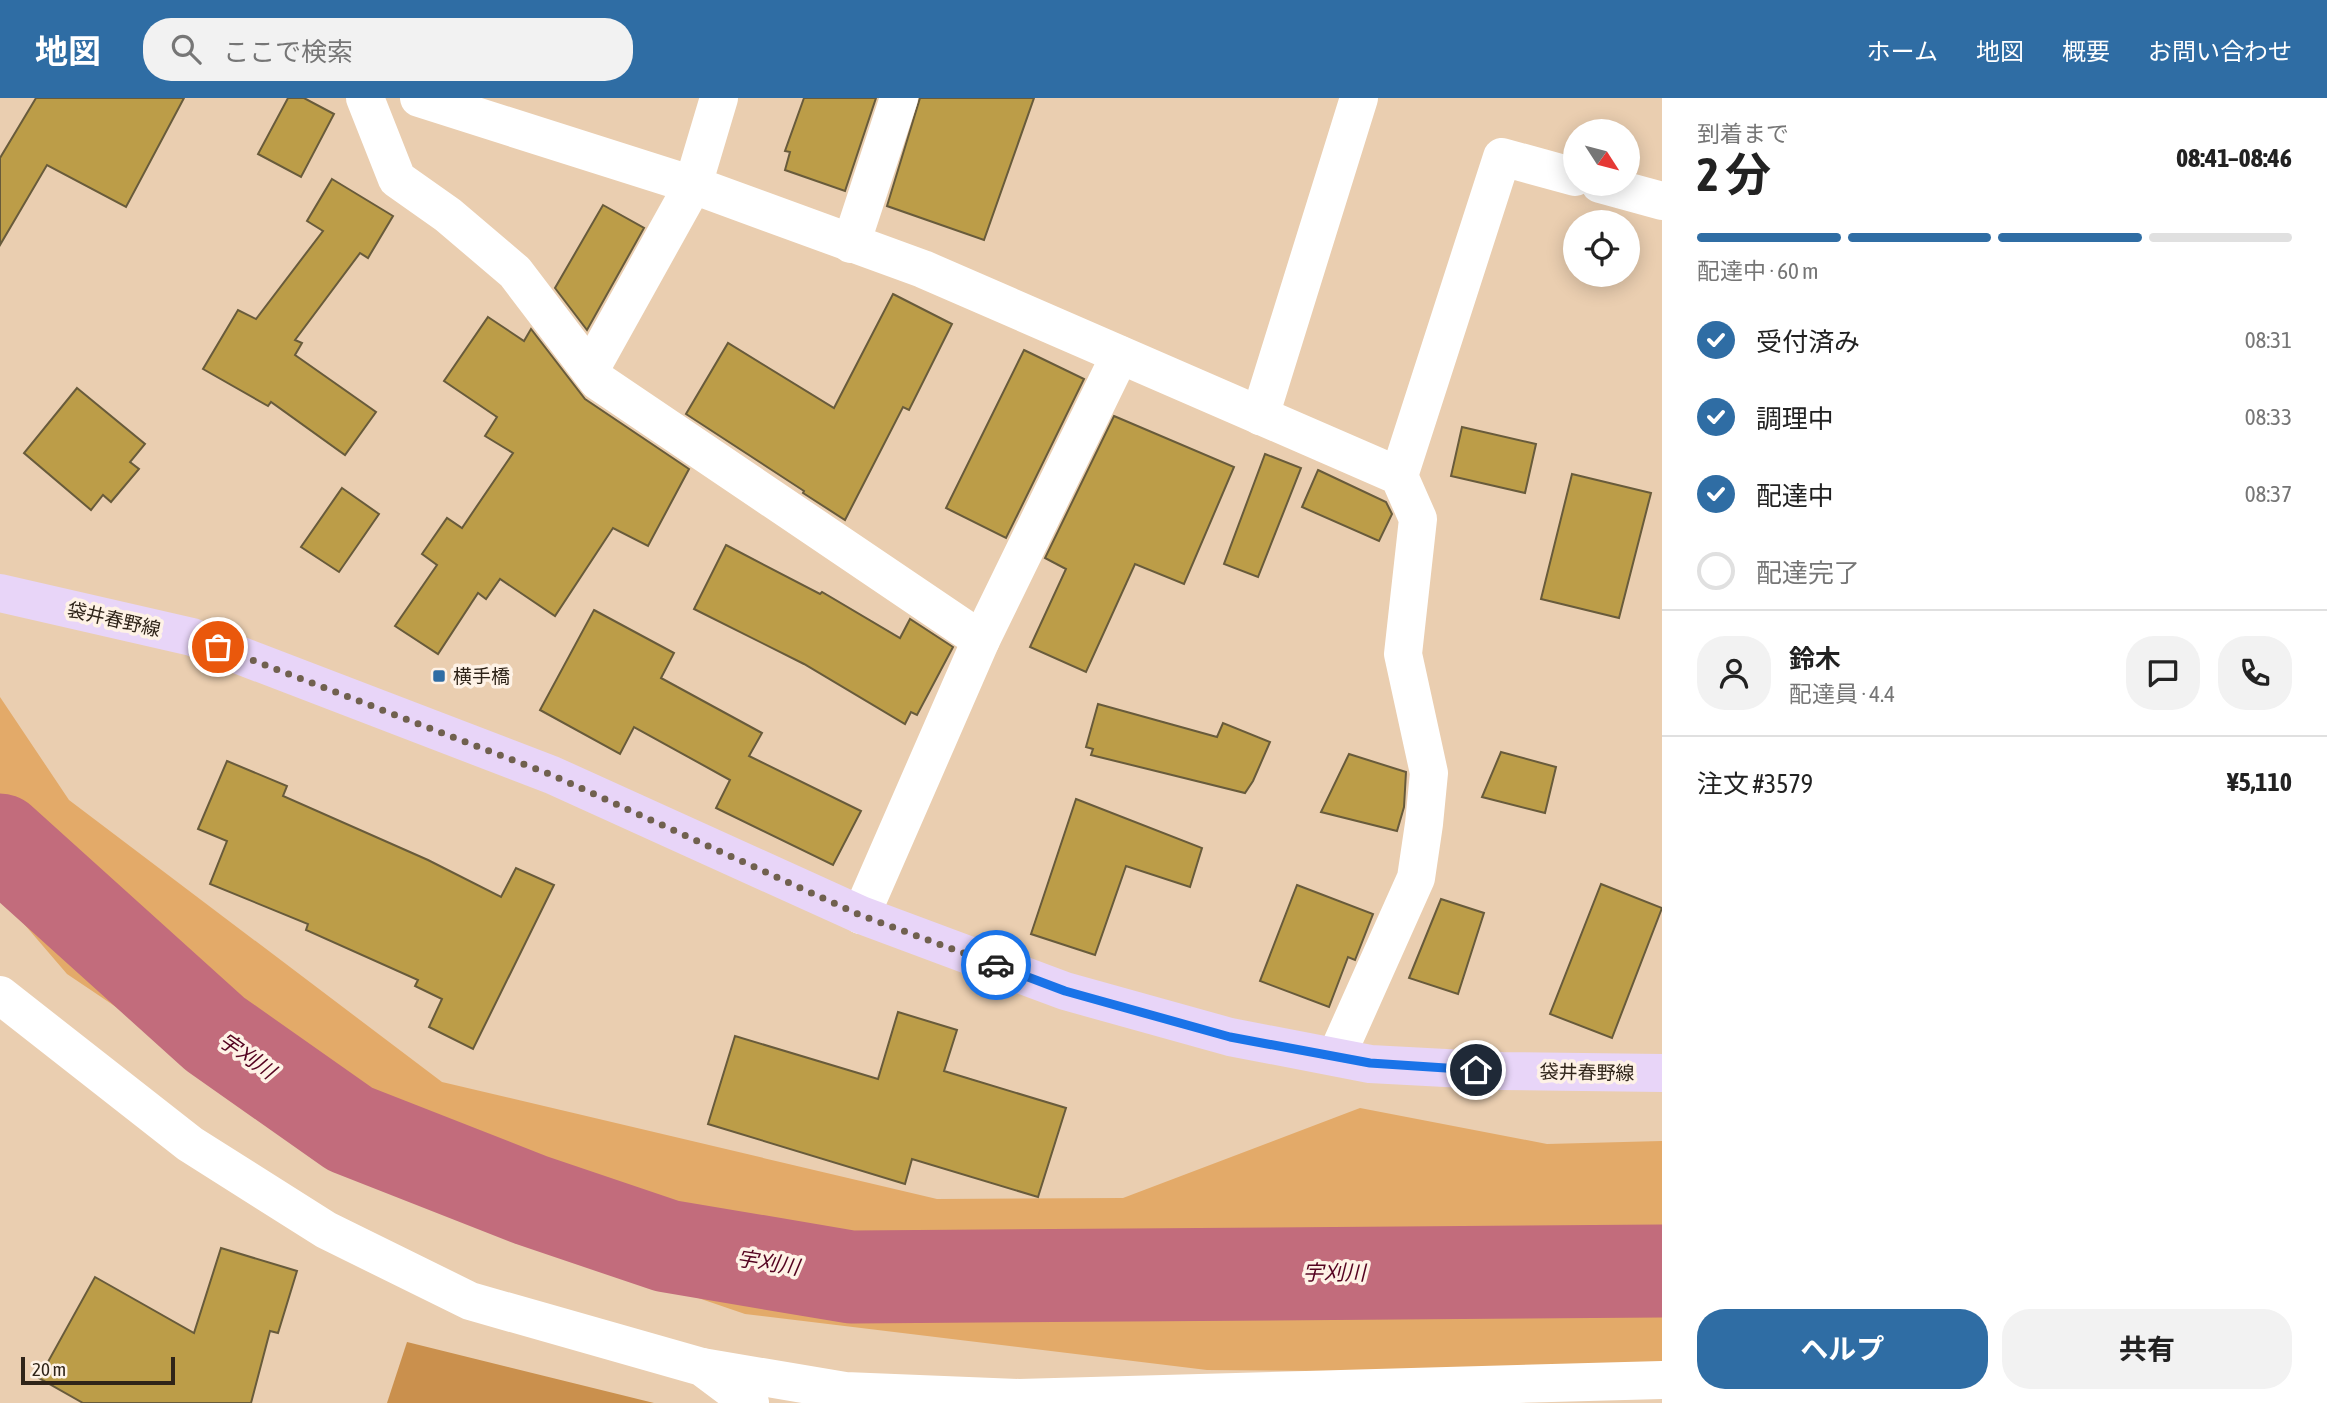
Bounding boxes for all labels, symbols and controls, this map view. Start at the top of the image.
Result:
search box [143,18,633,81]
icon: search [167,30,205,68]
text: 地図 [35,32,101,70]
text: ここで検索 [223,37,353,67]
text: ホーム [1867,38,1938,65]
text: 地図 [1976,38,2024,65]
text: 概要 [2062,38,2110,65]
text: お問い合わせ [2148,38,2292,65]
north arrow [1563,119,1640,196]
map controls [1563,119,1640,287]
text: 到着まで [1697,121,1789,147]
text: 08:41–08:46 [2176,143,2292,173]
text: 2 分 [1697,148,1771,201]
button: locate [1563,210,1640,287]
text: 配達中 · 60 m [1697,258,1819,284]
icon: check [1697,321,1735,359]
text: 受付済み [1756,327,1860,357]
text: 08:31 [2245,327,2292,353]
icon: check [1697,398,1735,436]
text: 調理中 [1756,404,1834,434]
text: 08:33 [2245,404,2292,430]
icon: check [1697,475,1735,513]
text: 配達中 [1756,481,1834,511]
text: 08:37 [2245,481,2292,507]
text: 配達完了 [1756,558,1860,588]
street label: 袋井春野線 [65,598,163,640]
pin [188,617,248,677]
icon: bag [199,628,237,666]
button: person [1697,636,1771,710]
button: chat [2126,636,2200,710]
button: phone [2218,636,2292,710]
text: 鈴木 [1789,644,1841,674]
place label: 横手橋 [453,665,510,687]
marker: 横手橋 [431,668,447,684]
text: 配達員 · 4.4 [1789,681,1895,707]
text: ¥5,110 [2227,767,2292,797]
text: 注文 #3579 [1697,769,1813,799]
courier [961,930,1031,1000]
icon: car [977,946,1015,984]
water label: 宇刈川 [215,1027,282,1084]
pin [1446,1040,1506,1100]
icon: home [1457,1051,1495,1089]
street label: 袋井春野線 [1539,1060,1635,1084]
water label: 宇刈川 [735,1245,803,1279]
water label: 宇刈川 [1303,1260,1367,1284]
button: ヘルプ [1697,1309,1988,1389]
button: 共有 [2002,1309,2292,1389]
scale bar [21,1354,175,1386]
text: 20 m [32,1358,66,1380]

